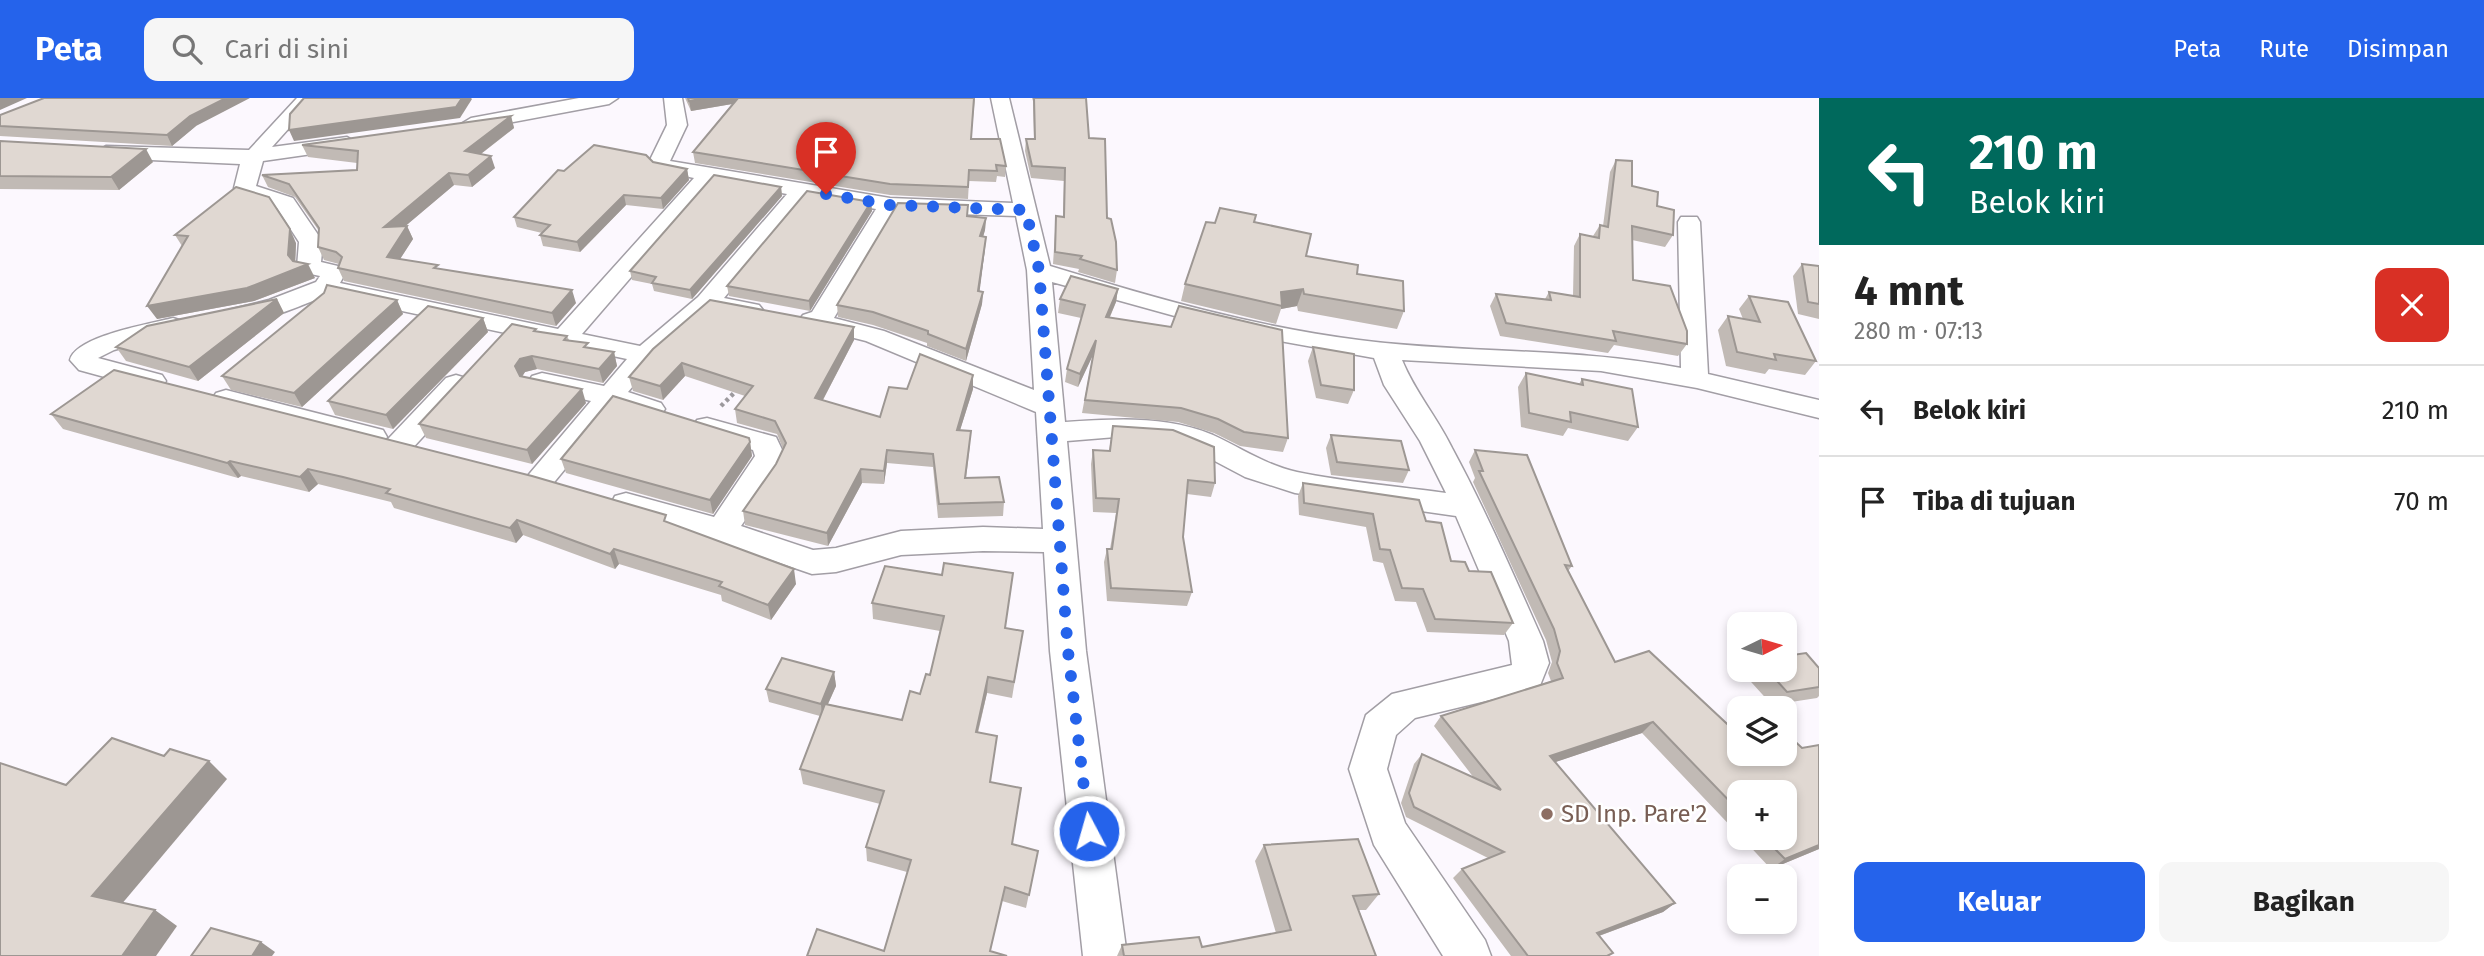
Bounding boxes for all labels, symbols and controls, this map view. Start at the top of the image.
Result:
search box [144,18,634,81]
text: Peta [35,29,102,69]
icon: search [168,30,206,68]
text: Cari di sini [224,34,349,65]
text: Peta [2173,35,2221,63]
text: Rute [2259,35,2309,63]
text: Disimpan [2347,35,2449,63]
pin [796,122,856,194]
text: 210 m [1969,123,2098,182]
icon: left [1854,126,1945,217]
icon: arrive [807,133,845,171]
text: Belok kiri [1969,183,2105,221]
text: 4 mnt [1854,266,1964,316]
button: close [2375,268,2449,342]
text: 280 m · 07:13 [1854,317,1983,345]
icon: left [1854,392,1892,430]
text: Belok kiri [1913,395,2026,426]
text: 210 m [2382,395,2449,426]
icon: arrive [1854,483,1892,521]
text: Tiba di tujuan [1913,486,2075,517]
text: 70 m [2394,486,2449,517]
north arrow [1727,612,1797,682]
map controls [1727,612,1797,934]
button: layers [1727,696,1797,766]
button: + [1727,780,1797,850]
position arrow [1052,794,1126,868]
place label: SD Inp. Pare'2 [1561,800,1707,828]
marker: SD Inp. Pare'2 [1539,806,1555,822]
button: Keluar [1854,862,2145,942]
button: Bagikan [2159,862,2449,942]
button: − [1727,864,1797,934]

